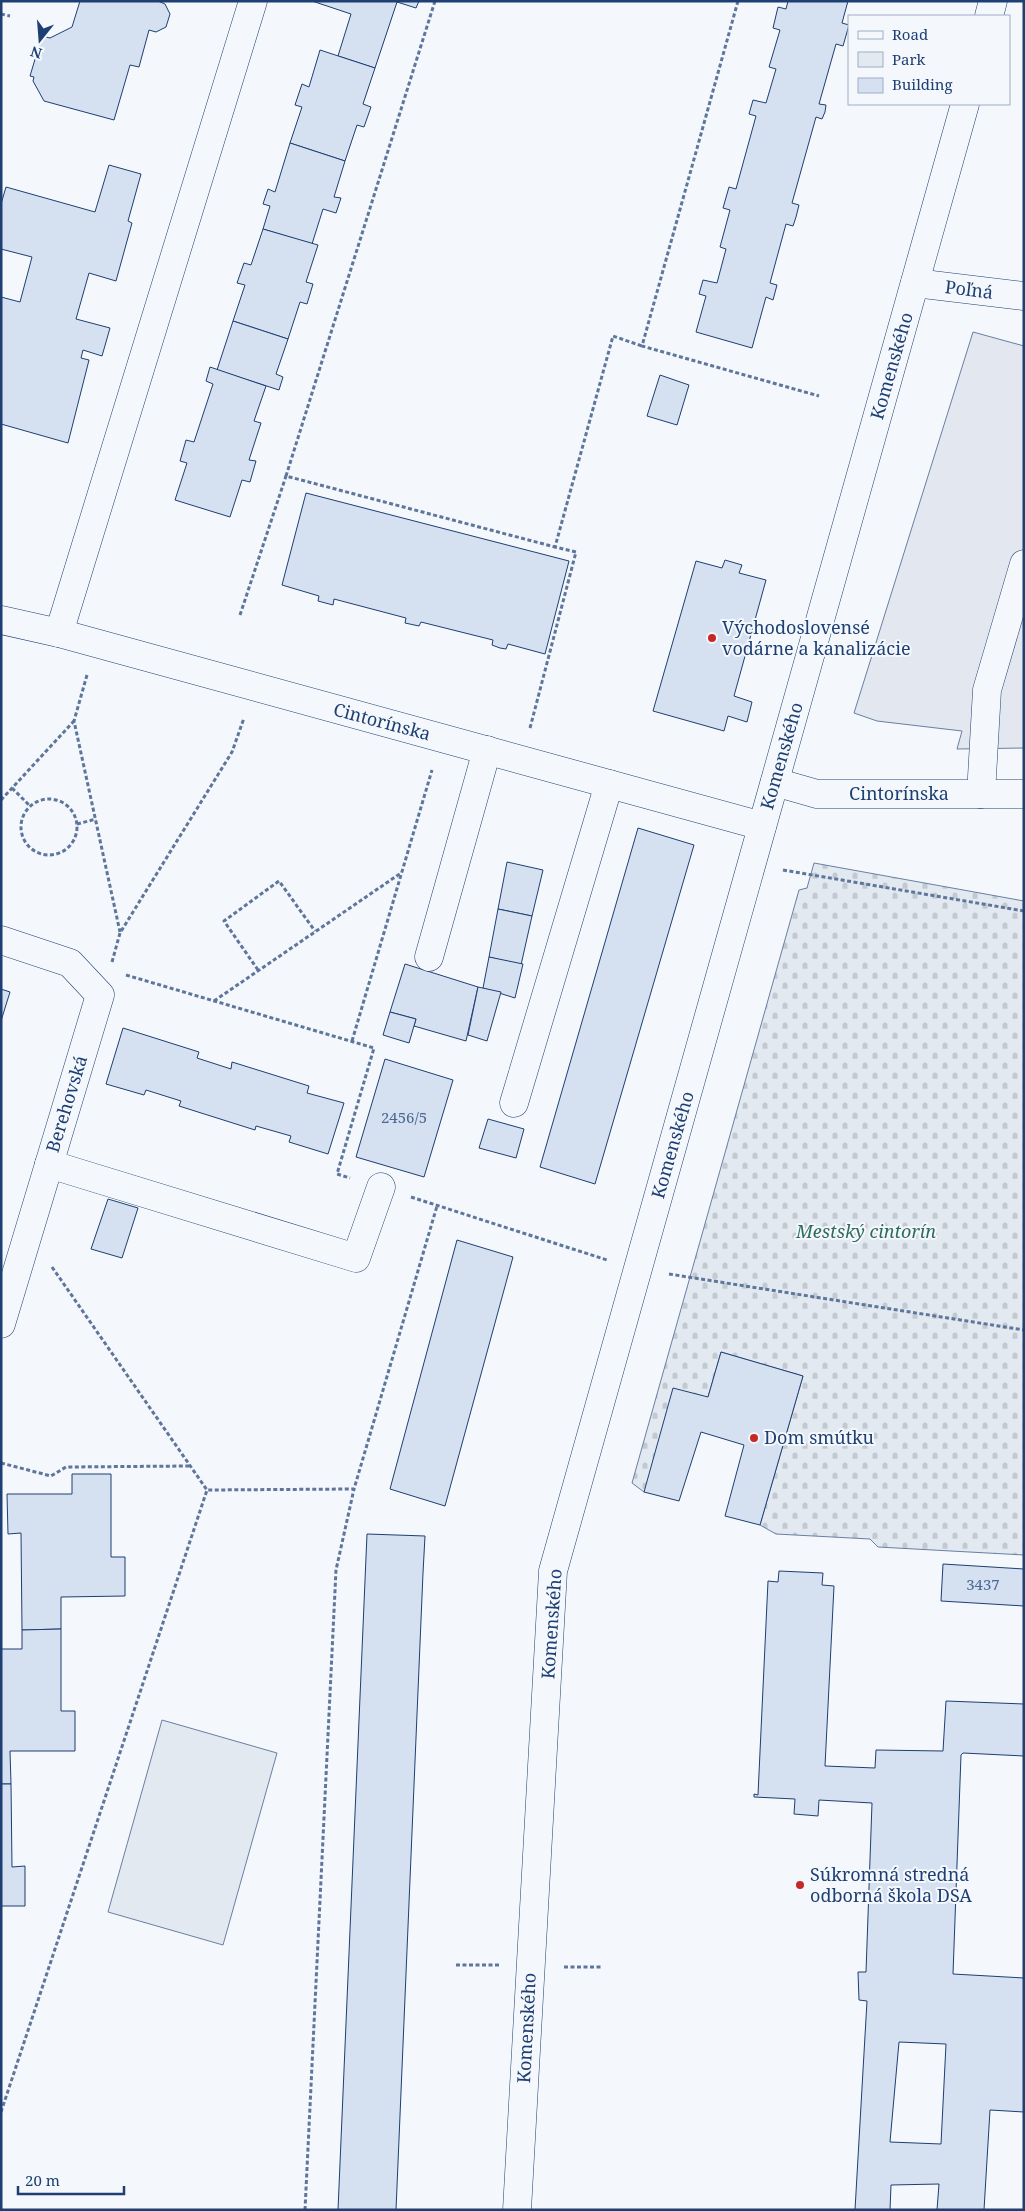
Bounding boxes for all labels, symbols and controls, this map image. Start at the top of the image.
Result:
north arrow [15,15,65,65]
legend [848,15,1010,105]
text: Road [892,24,928,44]
text: N [28,42,44,64]
text: Park [892,49,926,69]
text: Building [892,74,953,94]
street label: Poľná [944,274,995,304]
street label: Komenského [864,309,918,422]
place label: Východoslovensé vodárne a kanalizácie [722,615,911,660]
marker: Východoslovensé vodárne a kanalizácie [706,632,718,644]
street label: Cintorínska [331,697,434,746]
street label: Komenského [754,699,808,812]
street label: Cintorínska [849,781,949,805]
street label: Berehovská [40,1052,92,1155]
street label: Komenského [645,1088,699,1201]
house number: 2456/5 [381,1107,427,1127]
park label: Mestský cintorín [795,1219,936,1243]
place label: Dom smútku [764,1425,875,1449]
marker: Dom smútku [748,1432,760,1444]
street label: Komenského [535,1568,567,1680]
house number: 3437 [966,1574,1000,1594]
place label: Súkromná stredná odborná škola DSA [810,1862,972,1907]
marker: Súkromná stredná odborná škola DSA [794,1879,806,1891]
street label: Komenského [511,1972,541,2084]
scale bar [18,2164,124,2196]
text: 20 m [25,2170,60,2190]

